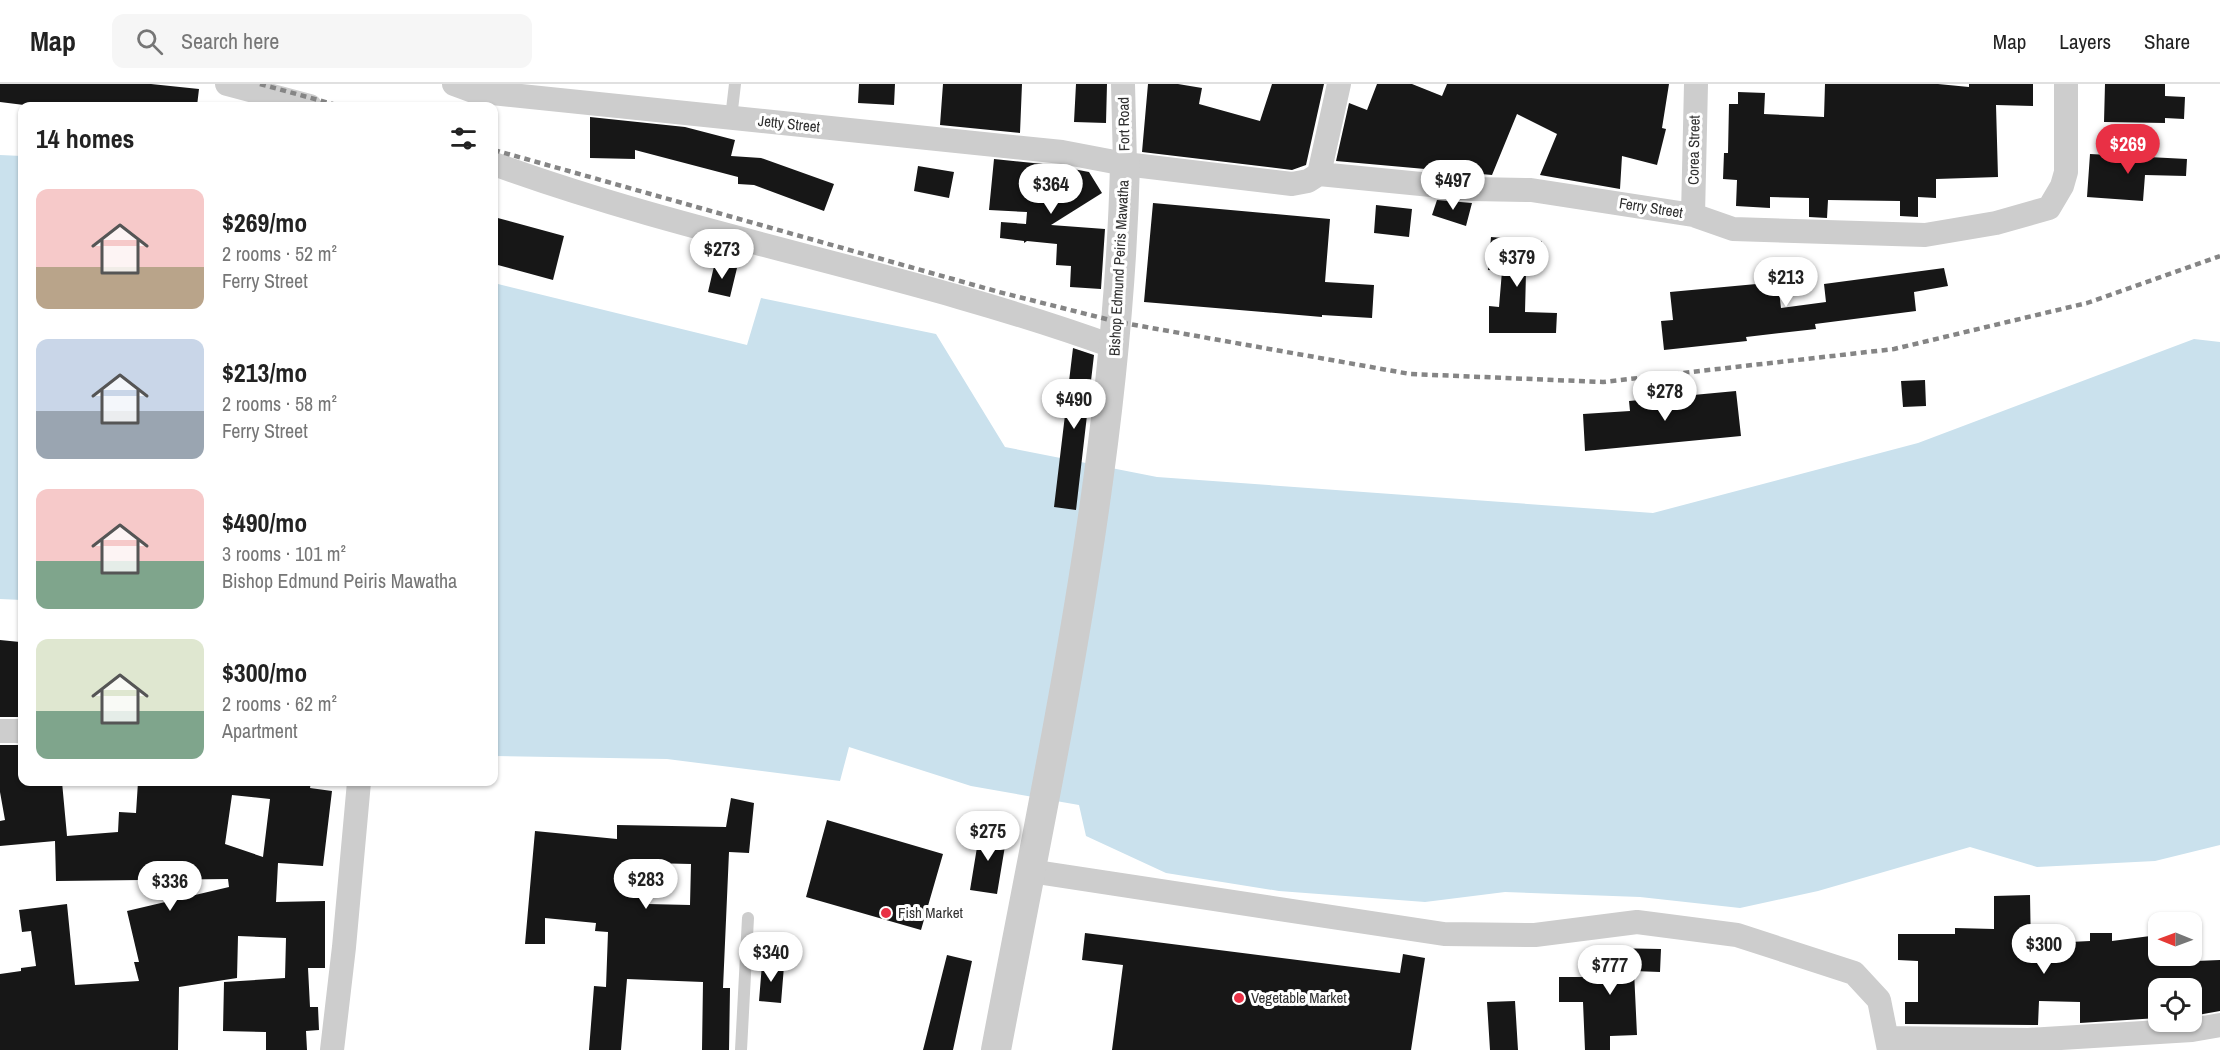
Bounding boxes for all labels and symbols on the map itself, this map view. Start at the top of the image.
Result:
street label: Fort Road [1113,97,1134,151]
street label: Jetty Street [757,110,822,137]
street label: Corea Street [1682,114,1705,185]
pin: $269 [2092,124,2164,175]
pin: $497 [1417,160,1489,211]
pin: $364 [1015,164,1087,215]
street label: Bishop Edmund Peiris Mawatha [1103,179,1134,357]
street label: Ferry Street [1618,192,1685,223]
pin: $273 [686,229,758,280]
pin: $379 [1481,237,1553,288]
pin: $213 [1750,257,1822,308]
pin: $278 [1629,371,1701,422]
pin: $490 [1038,379,1110,430]
pin: $275 [952,811,1024,862]
pin: $283 [610,859,682,910]
pin: $336 [134,861,206,912]
place label: Fish Market [898,902,964,923]
marker: Fish Market [879,906,893,920]
north arrow [2148,912,2202,966]
pin: $300 [2008,924,2080,975]
pin: $340 [735,932,807,983]
pin: $777 [1574,945,1646,996]
place label: Vegetable Market [1251,987,1347,1008]
marker: Vegetable Market [1232,991,1246,1005]

